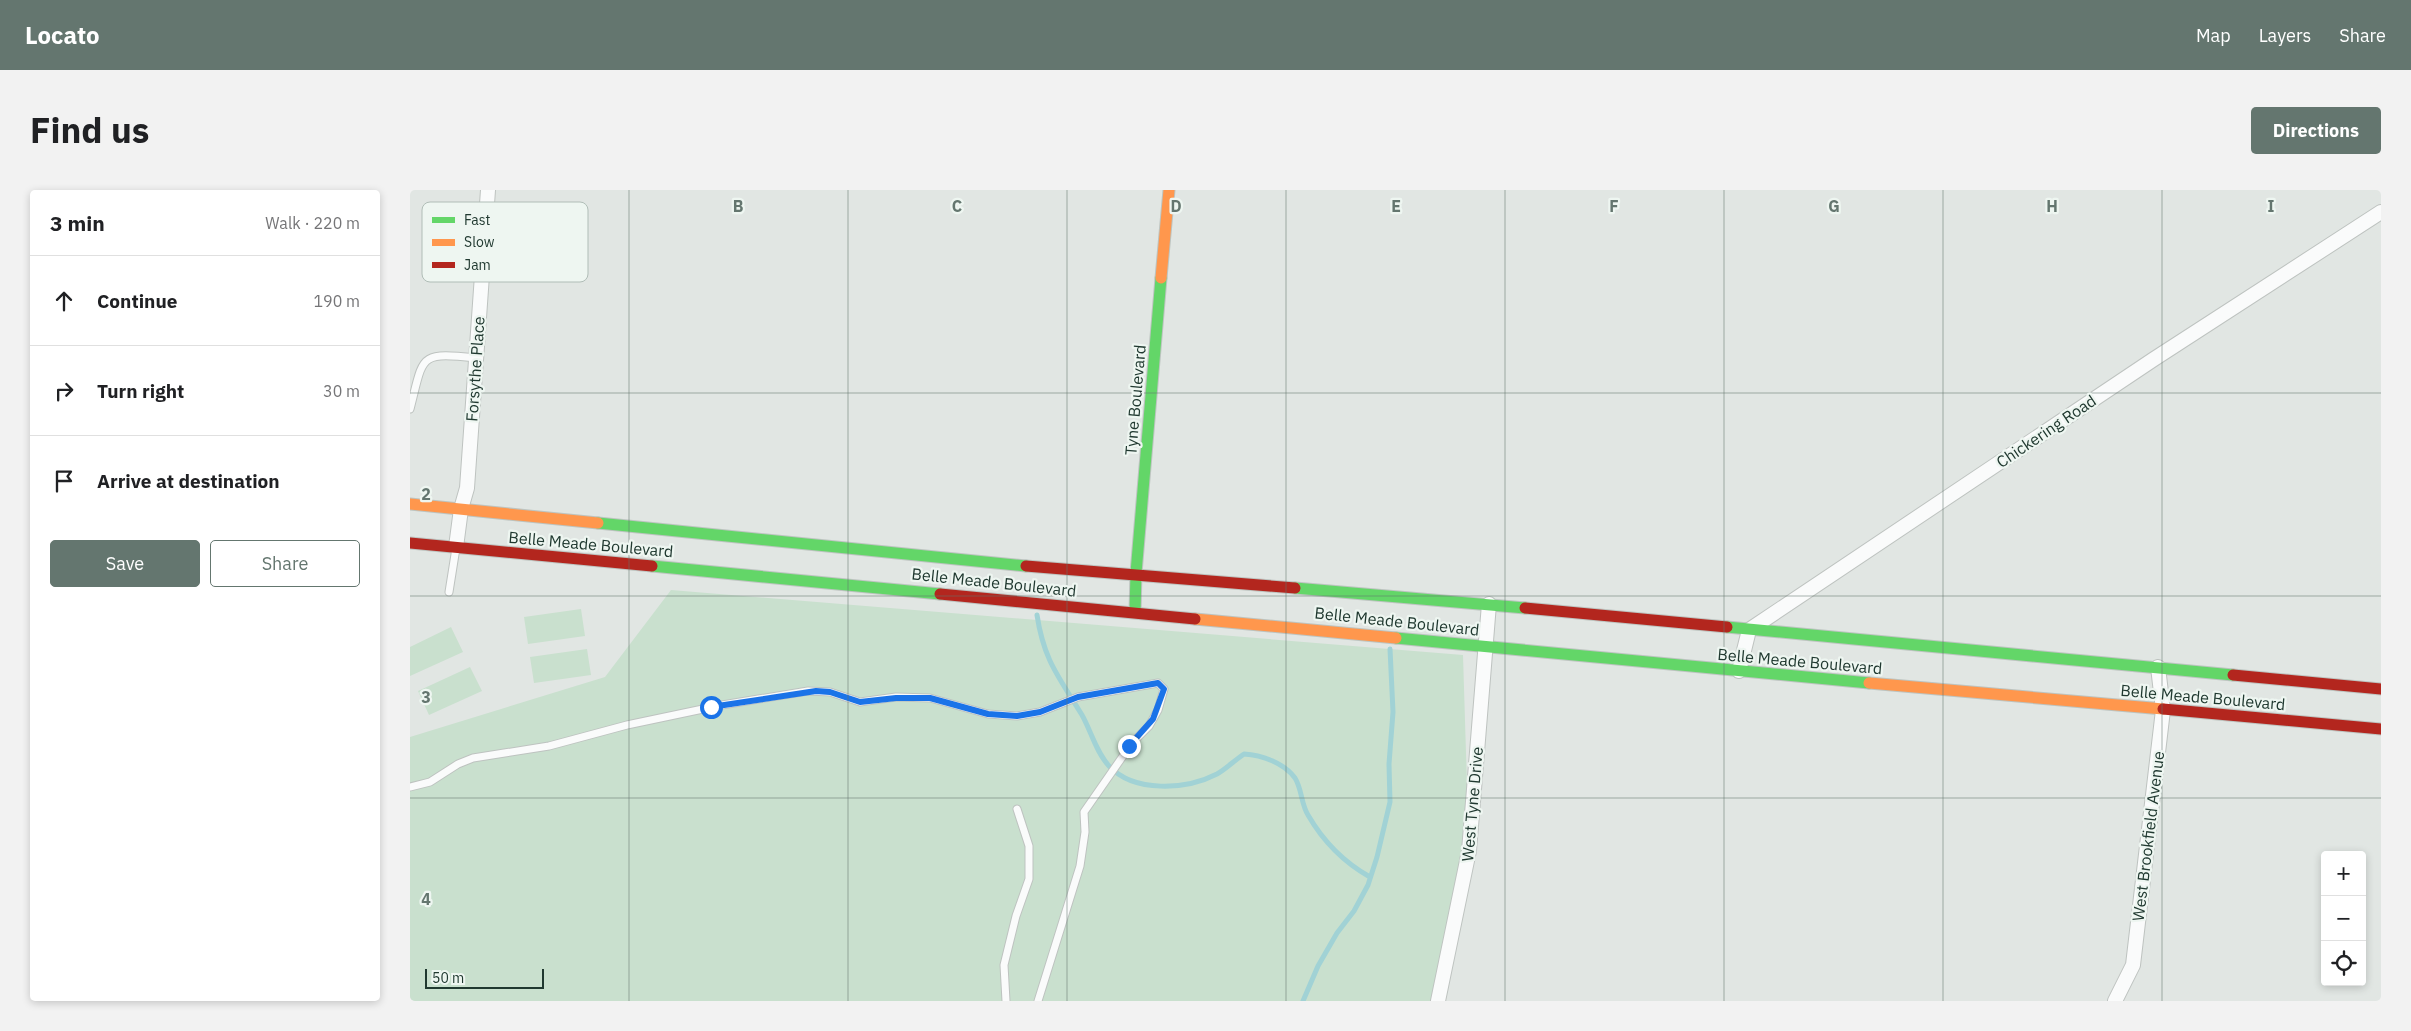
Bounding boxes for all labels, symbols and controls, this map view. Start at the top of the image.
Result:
text: Locato [25,19,100,51]
text: Map [2196,24,2231,47]
text: Layers [2259,24,2311,47]
text: Share [2339,24,2386,47]
text: Find us [30,107,149,153]
button: Directions [2251,107,2381,154]
text: B [733,196,744,216]
text: C [952,196,962,216]
text: D [1170,196,1182,216]
text: E [1391,196,1401,216]
text: F [1609,196,1619,216]
text: G [1828,196,1840,216]
text: H [2046,196,2058,216]
text: I [2268,196,2275,216]
legend [422,202,588,282]
text: 3 min [50,209,105,237]
text: Fast [464,211,490,229]
text: Walk · 220 m [265,213,360,233]
text: Slow [464,233,495,251]
text: Jam [464,256,491,274]
icon: ahead [50,287,78,315]
text: Continue [97,289,177,313]
text: 190 m [313,291,360,311]
street label: Forsythe Place [461,315,489,422]
street label: Tyne Boulevard [1120,344,1150,456]
icon: right [50,377,78,405]
text: Turn right [97,379,184,403]
text: 30 m [323,381,360,401]
street label: Chickering Road [1992,390,2100,472]
icon: arrive [50,467,78,495]
text: Arrive at destination [97,469,280,493]
text: 2 [421,484,431,504]
street label: Belle Meade Boulevard [508,527,674,561]
button: Save [50,540,200,587]
button: Share [210,540,360,587]
street label: Belle Meade Boulevard [911,563,1077,601]
street label: Belle Meade Boulevard [1314,602,1480,640]
street label: Belle Meade Boulevard [1717,644,1883,678]
street label: Belle Meade Boulevard [2120,680,2286,714]
text: 3 [421,687,431,707]
route start [700,696,723,719]
route end [1118,735,1141,758]
street label: West Tyne Drive [1457,746,1487,862]
street label: West Brookfield Avenue [2128,750,2168,922]
map controls [2321,851,2366,986]
button: + [2321,851,2366,896]
text: 4 [421,889,431,909]
button: − [2321,896,2366,941]
button: locate [2321,941,2366,986]
scale bar [425,966,544,989]
text: 50 m [432,969,464,987]

